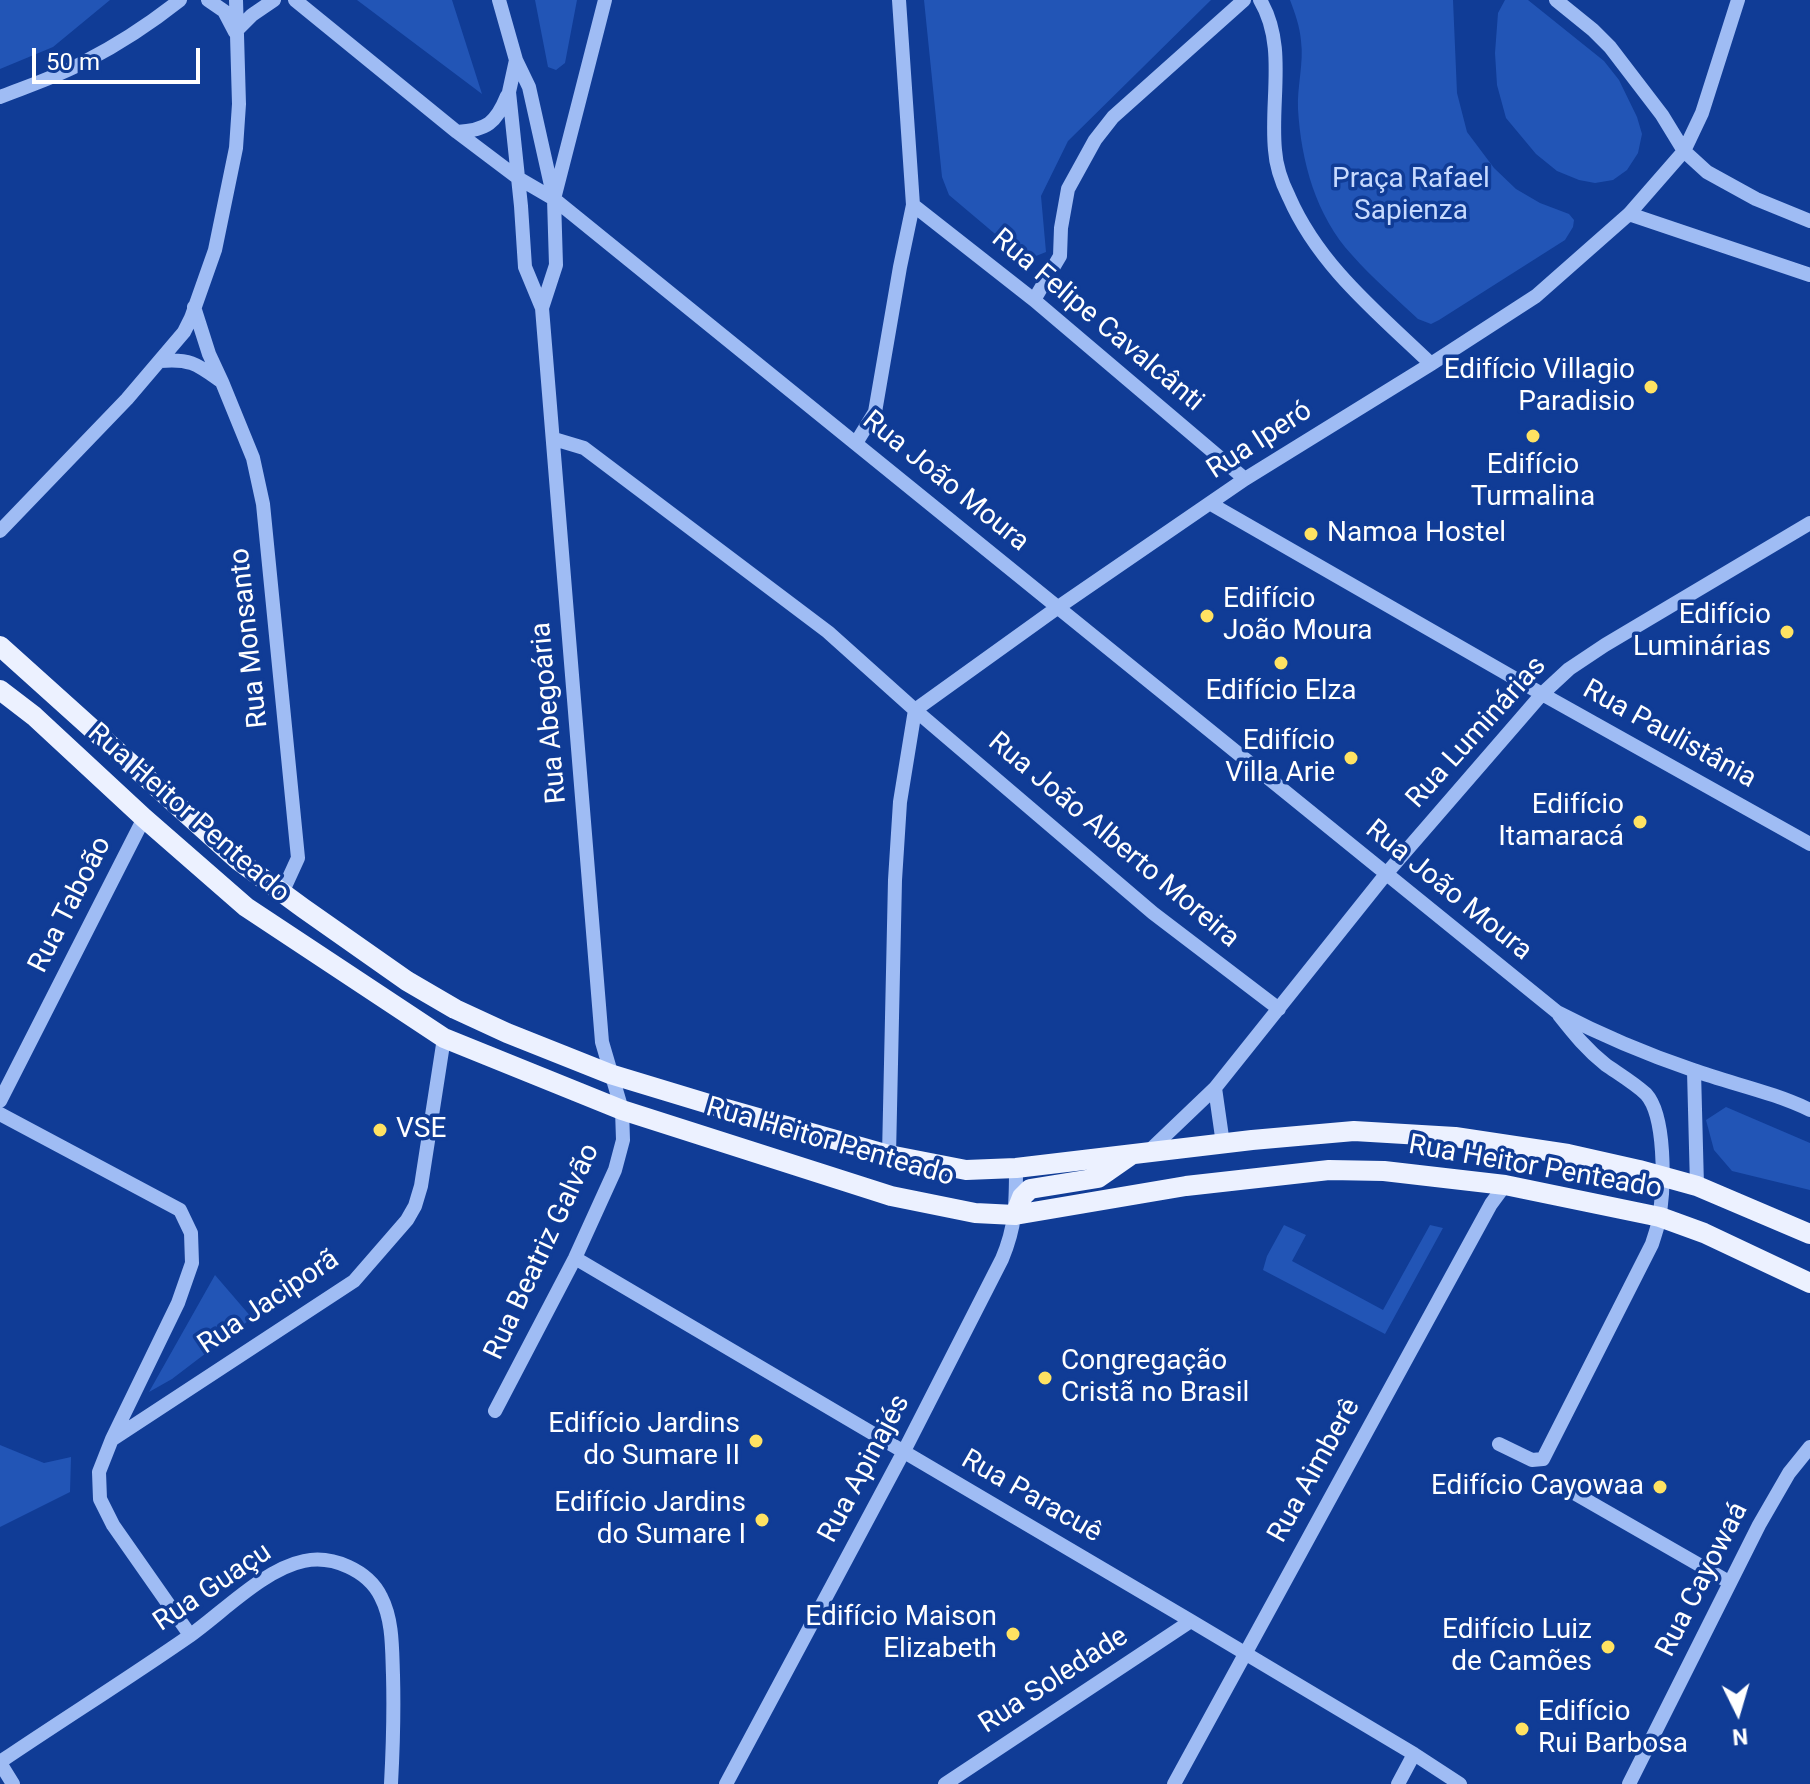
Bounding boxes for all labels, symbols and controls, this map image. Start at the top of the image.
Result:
scale bar [36,32,204,82]
text: 50 m [46,48,100,76]
park label: Praça Rafael Sapienza [1332,163,1490,229]
street label: Rua Felipe Cavalcânti [984,223,1210,419]
place label: Edifício Villagio Paradisio [1444,354,1635,420]
marker: Edifício Villagio Paradisio [1642,378,1660,396]
street label: Rua Iperó [1201,395,1319,487]
street label: Rua João Moura [855,405,1035,559]
marker: Edifício Turmalina [1524,427,1542,445]
place label: Edifício Turmalina [1471,449,1595,515]
place label: Namoa Hostel [1327,517,1506,551]
marker: Namoa Hostel [1302,525,1320,543]
street label: Rua Monsanto [224,546,276,730]
place label: Edifício João Moura [1223,583,1373,649]
place label: Edifício Luminárias [1633,599,1771,665]
marker: Edifício João Moura [1198,607,1216,625]
street label: Rua Abegoária [525,621,575,805]
marker: Edifício Luminárias [1778,623,1796,641]
street label: Rua Luminárias [1400,650,1554,816]
marker: Edifício Elza [1272,654,1290,672]
street label: Rua Paulistânia [1576,674,1762,796]
place label: Edifício Elza [1205,675,1357,709]
street label: Rua Heitor Penteado [80,717,296,911]
place label: Edifício Villa Arie [1225,725,1335,791]
street label: Rua João Alberto Moreira [981,726,1245,956]
marker: Edifício Villa Arie [1342,749,1360,767]
place label: Edifício Itamaracá [1498,789,1624,855]
marker: Edifício Itamaracá [1631,813,1649,831]
street label: Rua João Moura [1358,814,1538,968]
street label: Rua Taboão [22,831,120,979]
street label: Rua Heitor Penteado [702,1091,958,1195]
place label: VSE [396,1113,446,1147]
marker: VSE [371,1121,389,1139]
street label: Rua Heitor Penteado [1406,1129,1664,1207]
street label: Rua Beatriz Galvão [478,1139,608,1365]
street label: Rua Jaciporã [192,1244,346,1362]
place label: Congregação Cristã no Brasil [1061,1345,1249,1411]
marker: Congregação Cristã no Brasil [1036,1369,1054,1387]
street label: Rua Apinajés [812,1389,918,1549]
street label: Rua Aimberê [1262,1393,1368,1549]
place label: Edifício Jardins do Sumare II [548,1408,740,1474]
marker: Edifício Jardins do Sumare II [747,1432,765,1450]
street label: Rua Paracuê [955,1443,1107,1551]
place label: Edifício Cayowaa [1431,1470,1644,1504]
marker: Edifício Cayowaa [1651,1478,1669,1496]
place label: Edifício Jardins do Sumare I [554,1487,746,1553]
street label: Rua Cayowaá [1650,1497,1756,1663]
marker: Edifício Jardins do Sumare I [753,1511,771,1529]
street label: Rua Guaçu [148,1536,278,1640]
place label: Edifício Maison Elizabeth [805,1601,997,1667]
place label: Edifício Luiz de Camões [1442,1614,1592,1680]
street label: Rua Soledade [973,1620,1135,1742]
marker: Edifício Maison Elizabeth [1004,1625,1022,1643]
marker: Edifício Luiz de Camões [1599,1638,1617,1656]
north arrow [1698,1672,1778,1752]
place label: Edifício Rui Barbosa [1538,1696,1688,1762]
marker: Edifício Rui Barbosa [1513,1720,1531,1738]
text: N [1731,1723,1749,1750]

